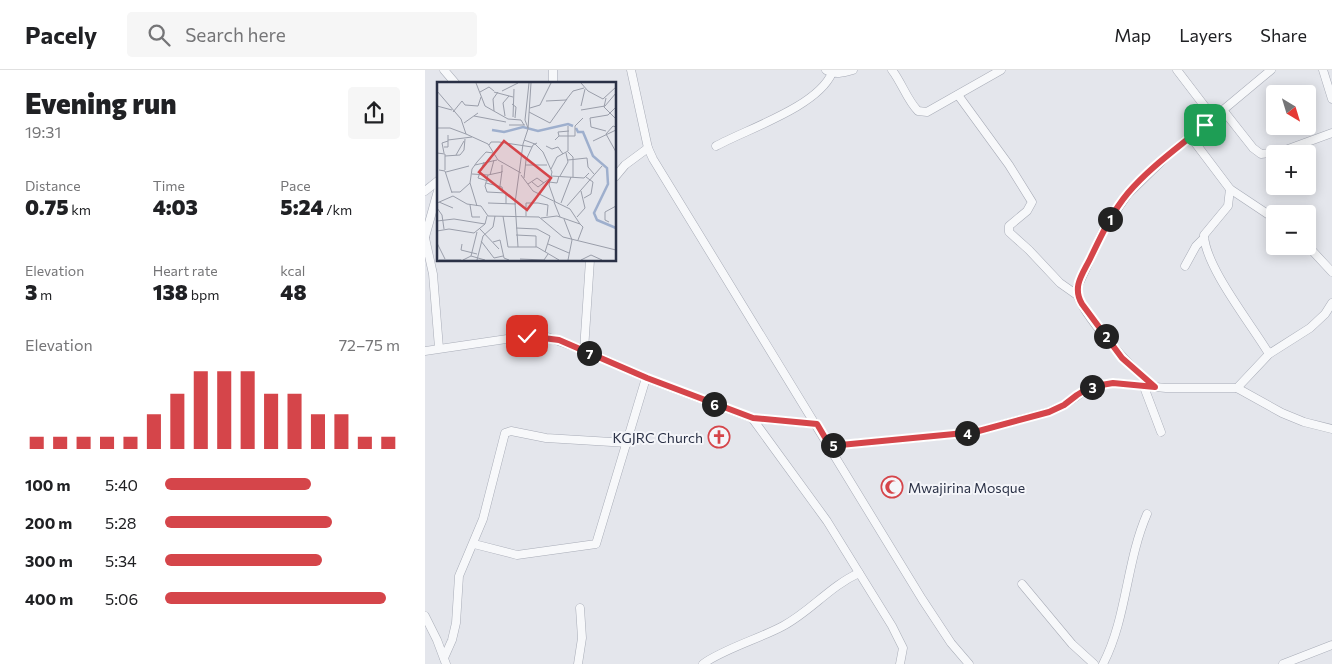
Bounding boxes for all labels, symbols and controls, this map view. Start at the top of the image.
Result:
search box [127,12,477,57]
text: Pacely [25,20,97,49]
icon: search [145,21,173,49]
text: Search here [185,23,286,46]
text: Map [1114,24,1151,46]
text: Layers [1179,24,1232,46]
text: Share [1260,24,1307,46]
inset map [437,82,616,261]
north arrow [1266,85,1316,135]
map controls [1266,85,1316,255]
text: Evening run [25,86,177,120]
button: share [348,87,400,139]
pin [1184,104,1226,146]
icon: arrive [1191,111,1219,139]
text: 19:31 [25,122,61,141]
button: + [1266,145,1316,195]
text: Distance [25,177,81,194]
text: Time [153,177,185,194]
text: Pace [280,177,311,194]
text: 0.75 [25,194,69,219]
text: 4:03 [153,194,198,219]
text: 5:24 [280,194,324,219]
text: km [69,201,91,218]
text: /km [324,201,352,218]
button: − [1266,205,1316,255]
pin: 1 [1097,206,1123,232]
text: 1 [1107,211,1114,228]
text: Elevation [25,262,84,279]
text: Heart rate [153,262,218,279]
text: kcal [280,262,305,279]
text: 3 [25,279,37,304]
text: 138 [153,279,188,304]
text: 48 [280,279,307,304]
text: m [37,286,52,303]
text: bpm [188,286,219,303]
pin [506,315,548,357]
icon: check [513,322,541,350]
pin: 2 [1093,324,1119,348]
text: 2 [1103,328,1110,345]
text: Elevation [25,335,93,354]
text: 72–75 m [339,335,400,354]
pin: 7 [577,340,601,366]
text: 7 [586,345,593,362]
pin: 3 [1079,374,1105,400]
text: 3 [1088,379,1097,396]
pin: 6 [701,392,727,416]
text: 6 [710,396,719,413]
pin: 4 [955,420,979,446]
church icon: KGJRC Church [707,425,731,449]
text: 4 [963,425,972,442]
place label: KGJRC Church [613,429,703,446]
pin: 5 [821,432,845,458]
text: 5 [829,437,838,454]
text: 100 m [25,475,71,494]
text: 5:40 [105,475,138,494]
mosque icon: Mwajirina Mosque [880,475,904,499]
place label: Mwajirina Mosque [908,479,1025,496]
text: 200 m [25,513,72,532]
text: 5:28 [105,513,137,532]
text: 300 m [25,551,73,570]
text: 5:34 [105,551,137,570]
text: 400 m [25,589,73,608]
text: 5:06 [105,589,138,608]

